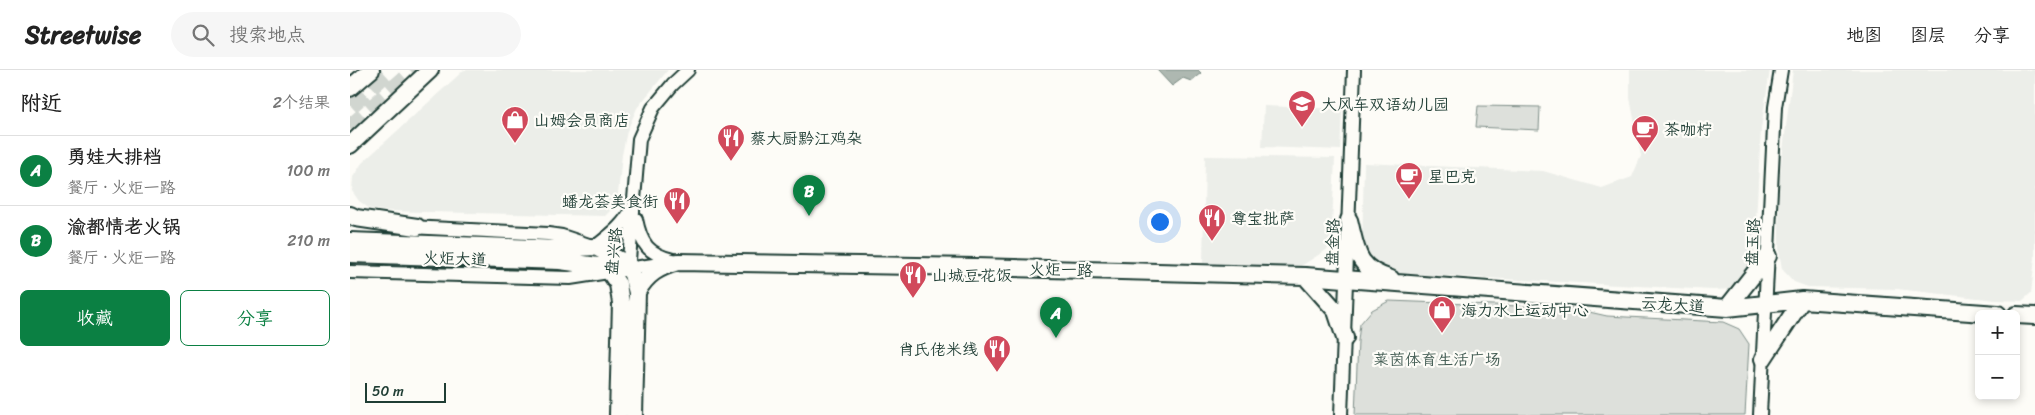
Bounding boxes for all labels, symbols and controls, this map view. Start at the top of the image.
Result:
search box [171,12,521,57]
text: Streetwise [25,14,141,56]
text: 搜索地点 [229,18,305,51]
text: 地图 [1846,19,1882,51]
text: 图层 [1910,19,1946,51]
text: 分享 [1974,19,2010,51]
icon: search [189,21,217,49]
text: 附近 [20,84,62,122]
text: 2个结果 [273,88,330,117]
school or university icon: 大风车双语幼儿园 [1287,89,1317,128]
place label: 大风车双语幼儿园 [1321,90,1449,119]
shop icon: 山姆会员商店 [500,105,530,144]
place label: 山姆会员商店 [534,106,630,135]
cafe icon: 茶咖柠 [1630,114,1660,153]
place label: 茶咖柠 [1664,115,1712,144]
restaurant icon: 蔡大厨黔江鸡杂 [716,123,746,162]
place label: 蔡大厨黔江鸡杂 [750,124,862,153]
text: 勇娃大排档 [67,140,162,173]
text: A [31,156,41,185]
text: 100 m [286,156,330,185]
cafe icon: 星巴克 [1394,161,1424,200]
place label: 星巴克 [1428,162,1476,191]
text: 餐厅 · 火炬一路 [67,173,176,202]
pin: B [793,175,825,216]
restaurant icon: 蟠龙荟美食街 [662,186,692,225]
place label: 蟠龙荟美食街 [562,187,658,216]
restaurant icon: 尊宝批萨 [1197,203,1227,242]
place label: 尊宝批萨 [1231,204,1295,233]
your location [1147,209,1173,235]
text: 渝都情老火锅 [67,210,181,243]
street label: 盘玉路 [1737,217,1768,267]
street label: 盘金路 [1317,218,1348,267]
text: B [31,226,41,255]
text: 210 m [287,226,330,255]
street label: 盘兴路 [597,226,630,276]
text: 餐厅 · 火炬一路 [67,243,176,272]
street label: 火炬大道 [422,243,487,274]
street label: 火炬一路 [1028,254,1093,285]
restaurant icon: 山城豆花饭 [898,260,928,299]
place label: 山城豆花饭 [932,261,1012,290]
street label: 云龙大道 [1640,288,1706,321]
button: 收藏 [20,290,170,346]
button: 分享 [180,290,330,346]
shop icon: 海力水上运动中心 [1427,295,1457,334]
place label: 海力水上运动中心 [1461,296,1589,325]
pin: A [1040,297,1072,338]
map controls [1975,310,2020,400]
button: + [1975,310,2020,355]
restaurant icon: 肖氏佬米线 [982,334,1012,373]
place label: 肖氏佬米线 [898,335,978,364]
park label: 莱茵体育生活广场 [1373,345,1501,374]
button: − [1975,355,2020,400]
text: 50 m [372,379,404,404]
scale bar [365,380,446,403]

